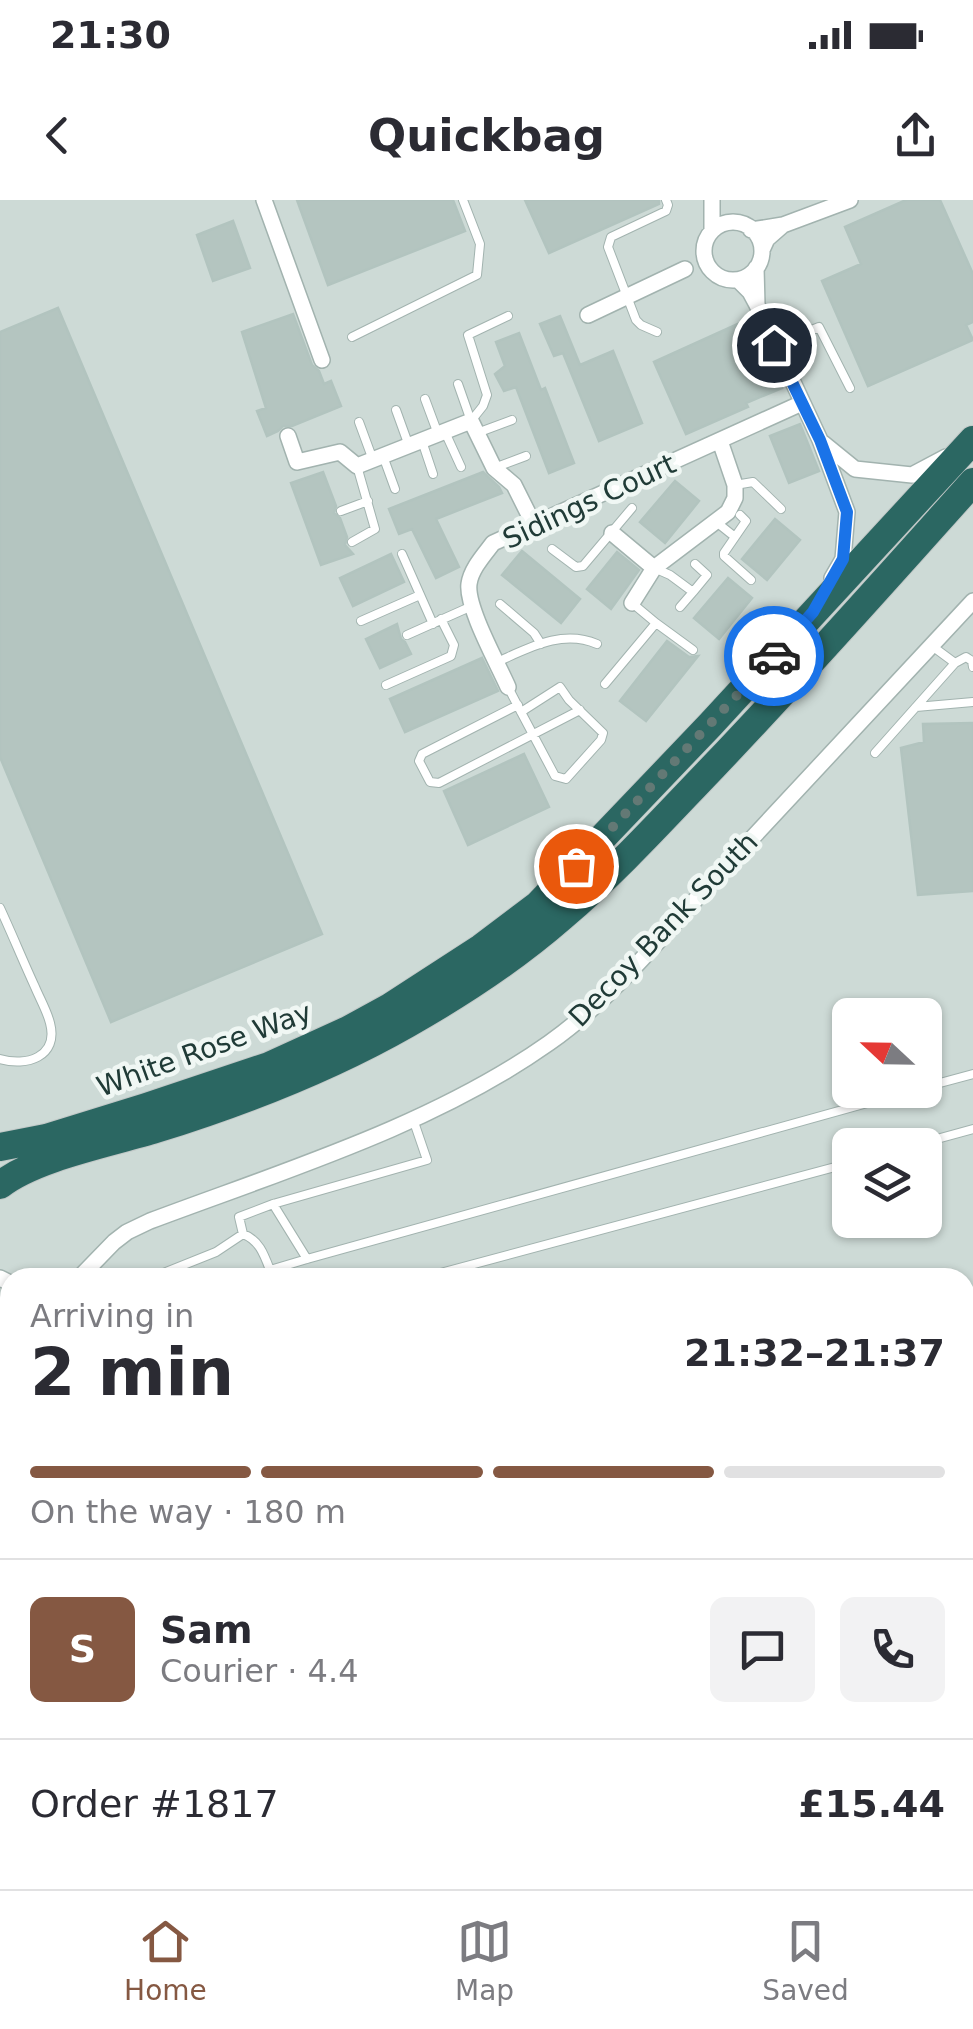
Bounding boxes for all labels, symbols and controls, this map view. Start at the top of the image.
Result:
text: 21:30 [50,13,171,57]
icon: back [30,108,85,163]
icon: share [888,108,943,163]
text: Quickbag [368,109,605,162]
pin [732,303,817,388]
icon: home [747,318,802,373]
street label: Sidings Court [497,447,681,556]
courier [724,606,824,706]
icon: car [747,629,802,684]
pin [534,824,619,909]
street label: Decoy Bank South [562,825,765,1033]
icon: bag [549,839,604,894]
street label: White Rose Way [92,995,316,1104]
north arrow [832,998,942,1108]
map controls [832,998,942,1238]
button: layers [832,1128,942,1238]
text: Arriving in [30,1297,194,1335]
text: 21:32–21:37 [684,1331,945,1375]
text: 2 min [30,1335,234,1410]
text: On the way · 180 m [30,1493,346,1531]
button: chat [710,1597,815,1702]
button: phone [840,1597,945,1702]
text: Sam [160,1608,253,1652]
text: S [69,1627,96,1671]
text: Courier · 4.4 [160,1652,359,1690]
text: Order #1817 [30,1782,279,1826]
text: £15.44 [798,1782,945,1826]
tab: Home [124,1914,207,2007]
tab: Map [455,1914,514,2007]
tab: Saved [762,1914,849,2007]

